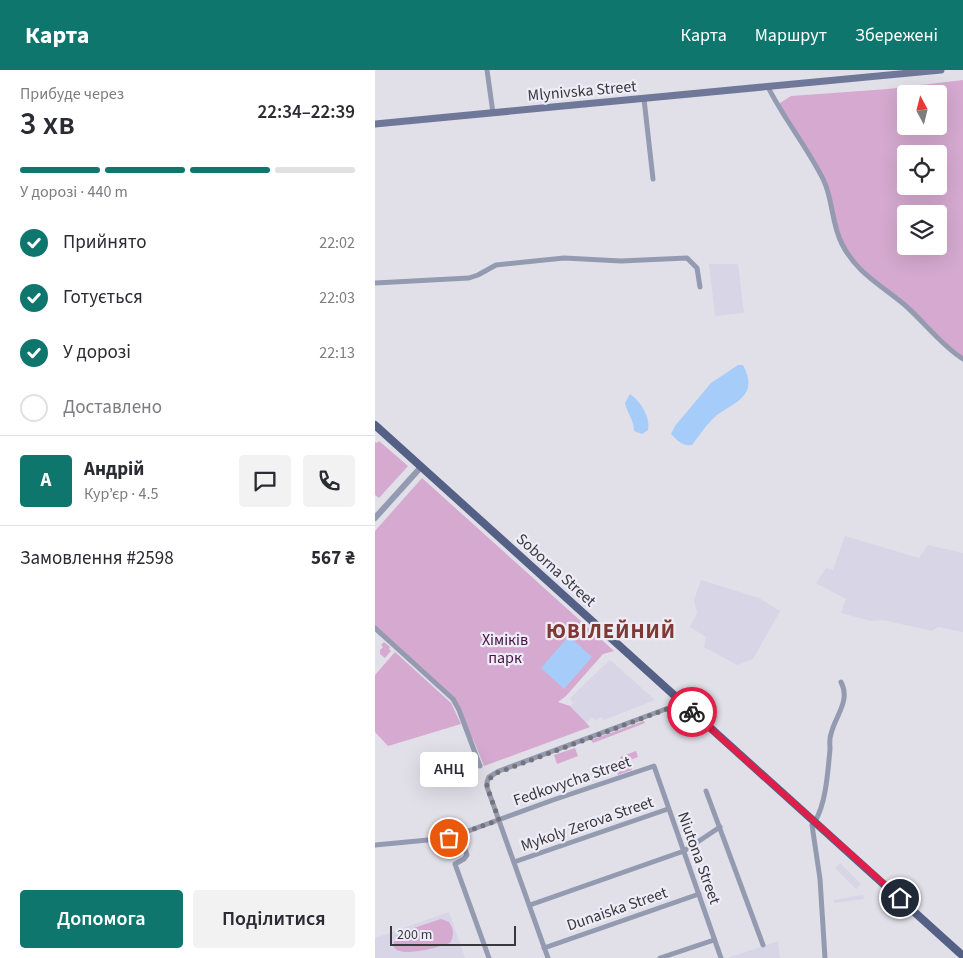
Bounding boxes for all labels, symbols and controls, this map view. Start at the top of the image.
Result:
text: Карта [25,18,89,53]
text: Карта [681,23,727,48]
text: Маршрут [755,23,827,48]
text: Збережені [855,23,938,48]
street label: Mlynivska Street [527,75,638,107]
text: Прибуде через [20,83,124,105]
north arrow [897,85,947,135]
map controls [897,85,947,255]
text: 22:34–22:39 [257,99,355,126]
text: 3 хв [20,101,75,147]
button: locate [897,145,947,195]
text: У дорозі · 440 m [20,181,128,203]
button: layers [897,205,947,255]
icon: check [20,229,48,257]
text: Прийнято [63,229,147,256]
text: 22:02 [319,232,355,254]
icon: check [20,284,48,312]
text: Готується [63,284,143,311]
text: 22:03 [319,287,355,309]
icon: check [20,339,48,367]
text: У дорозі [63,339,131,366]
text: 22:13 [319,342,355,364]
text: Доставлено [63,394,162,421]
button: chat [239,455,291,507]
button: phone [303,455,355,507]
text: Андрій [84,456,144,483]
text: А [41,467,51,494]
text: Кур’єр · 4.5 [84,483,158,505]
street label: Soborna Street [511,528,601,612]
text: Замовлення #2598 [20,545,174,572]
text: 567 ₴ [311,545,355,572]
district label: ЮВІЛЕЙНИЙ [546,616,676,646]
park label: Хіміків парк [482,629,528,669]
courier [667,687,717,737]
icon: bike [678,698,706,726]
street label: Fedkovycha Street [510,750,634,811]
callout: АНЦ [420,753,478,788]
text: АНЦ [434,758,464,780]
street label: Mykoly Zerova Street [518,791,657,857]
street label: Niutona Street [672,809,726,908]
pin [428,817,470,859]
icon: bag [435,824,463,852]
pin [879,877,921,919]
street label: Dunaiska Street [564,881,671,937]
icon: home [886,884,914,912]
button: Допомога [20,890,183,948]
button: Поділитися [193,890,355,948]
scale bar [390,923,516,946]
text: 200 m [397,925,432,945]

